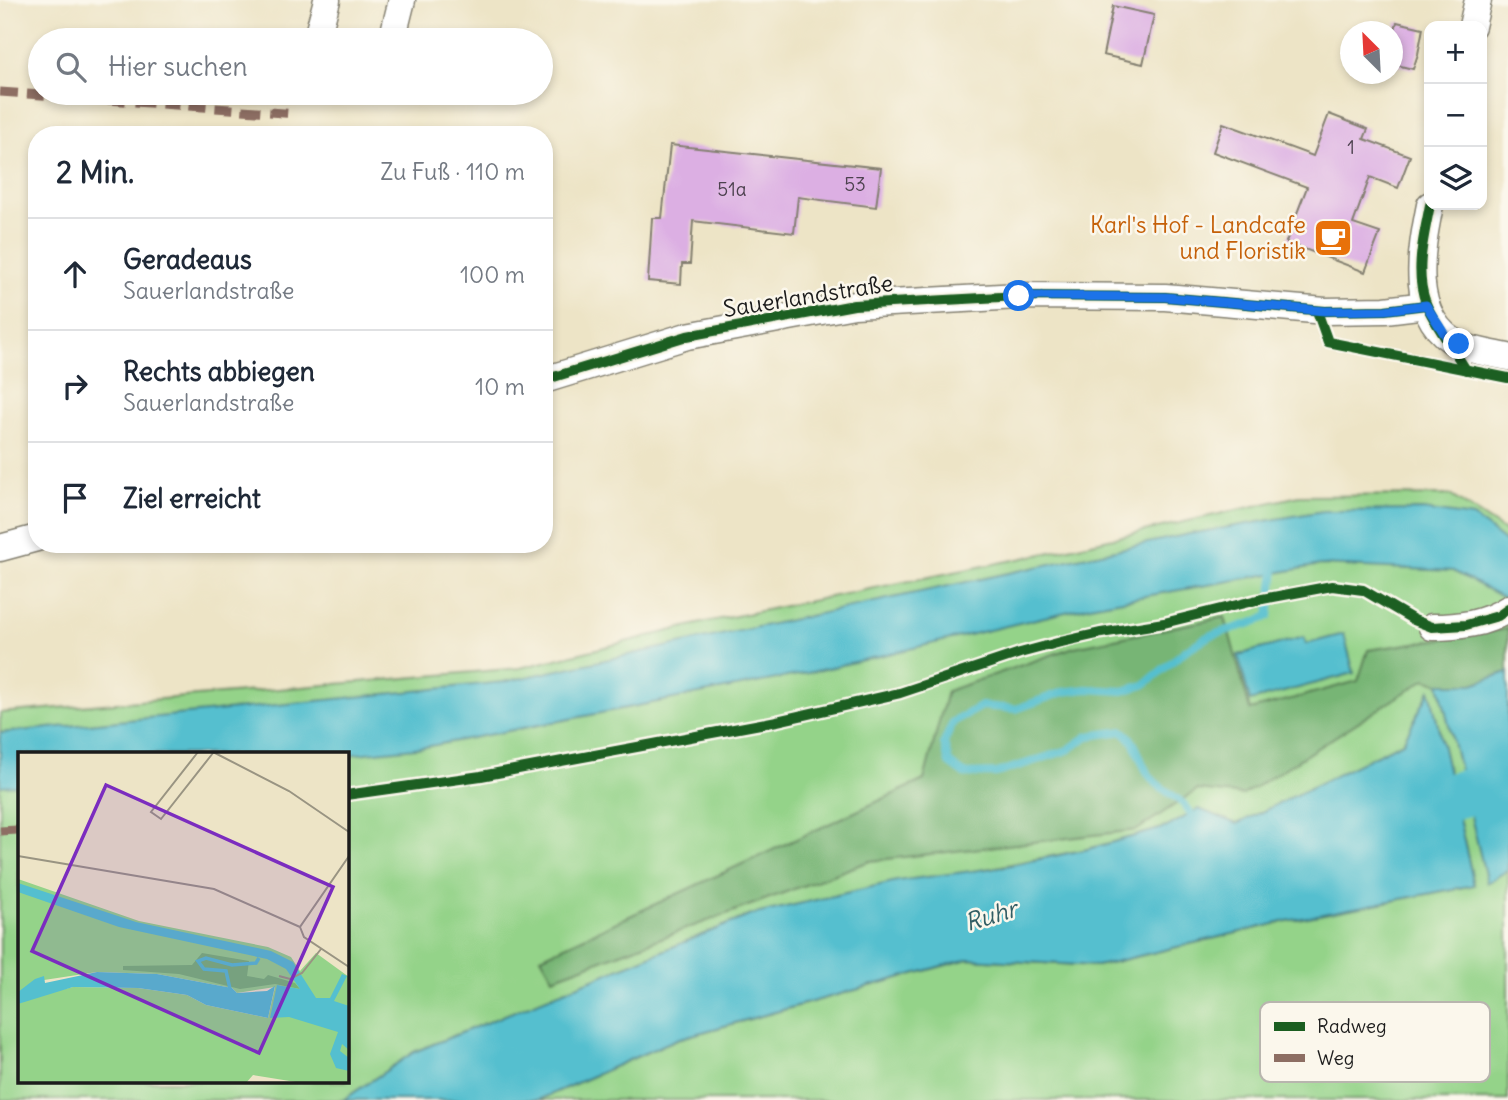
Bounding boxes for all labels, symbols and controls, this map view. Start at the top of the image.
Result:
north arrow [1340,21,1403,84]
map controls [1424,21,1487,210]
button: + [1424,21,1487,84]
search box [28,28,553,105]
icon: search [52,48,90,86]
text: Hier suchen [108,50,248,83]
button: − [1424,84,1487,147]
house number: 1 [1347,135,1355,159]
button: layers [1424,147,1487,210]
text: 2 Min. [56,153,134,191]
text: Zu Fuß · 110 m [380,157,525,186]
house number: 53 [844,172,866,196]
house number: 51a [717,177,747,201]
place label: Karl's Hof - Landcafe und Floristik [1090,210,1306,265]
cafe icon: Karl's Hof - Landcafe und Floristik [1312,217,1354,259]
text: Geradeaus [123,243,252,276]
icon: ahead [56,255,94,293]
text: 100 m [460,260,525,289]
street label: Sauerlandstraße [721,268,895,323]
text: Sauerlandstraße [123,276,294,305]
route start [1003,280,1034,311]
route end [1443,328,1474,359]
text: Rechts abbiegen [123,355,315,388]
icon: right [56,367,94,405]
text: 10 m [475,372,525,401]
text: Sauerlandstraße [123,388,294,417]
icon: arrive [56,479,94,517]
text: Ziel erreicht [123,482,261,515]
inset map [18,752,348,1082]
water label: Ruhr [961,892,1023,937]
legend [1260,1002,1490,1082]
text: Radweg [1317,1014,1387,1038]
text: Weg [1317,1046,1354,1070]

